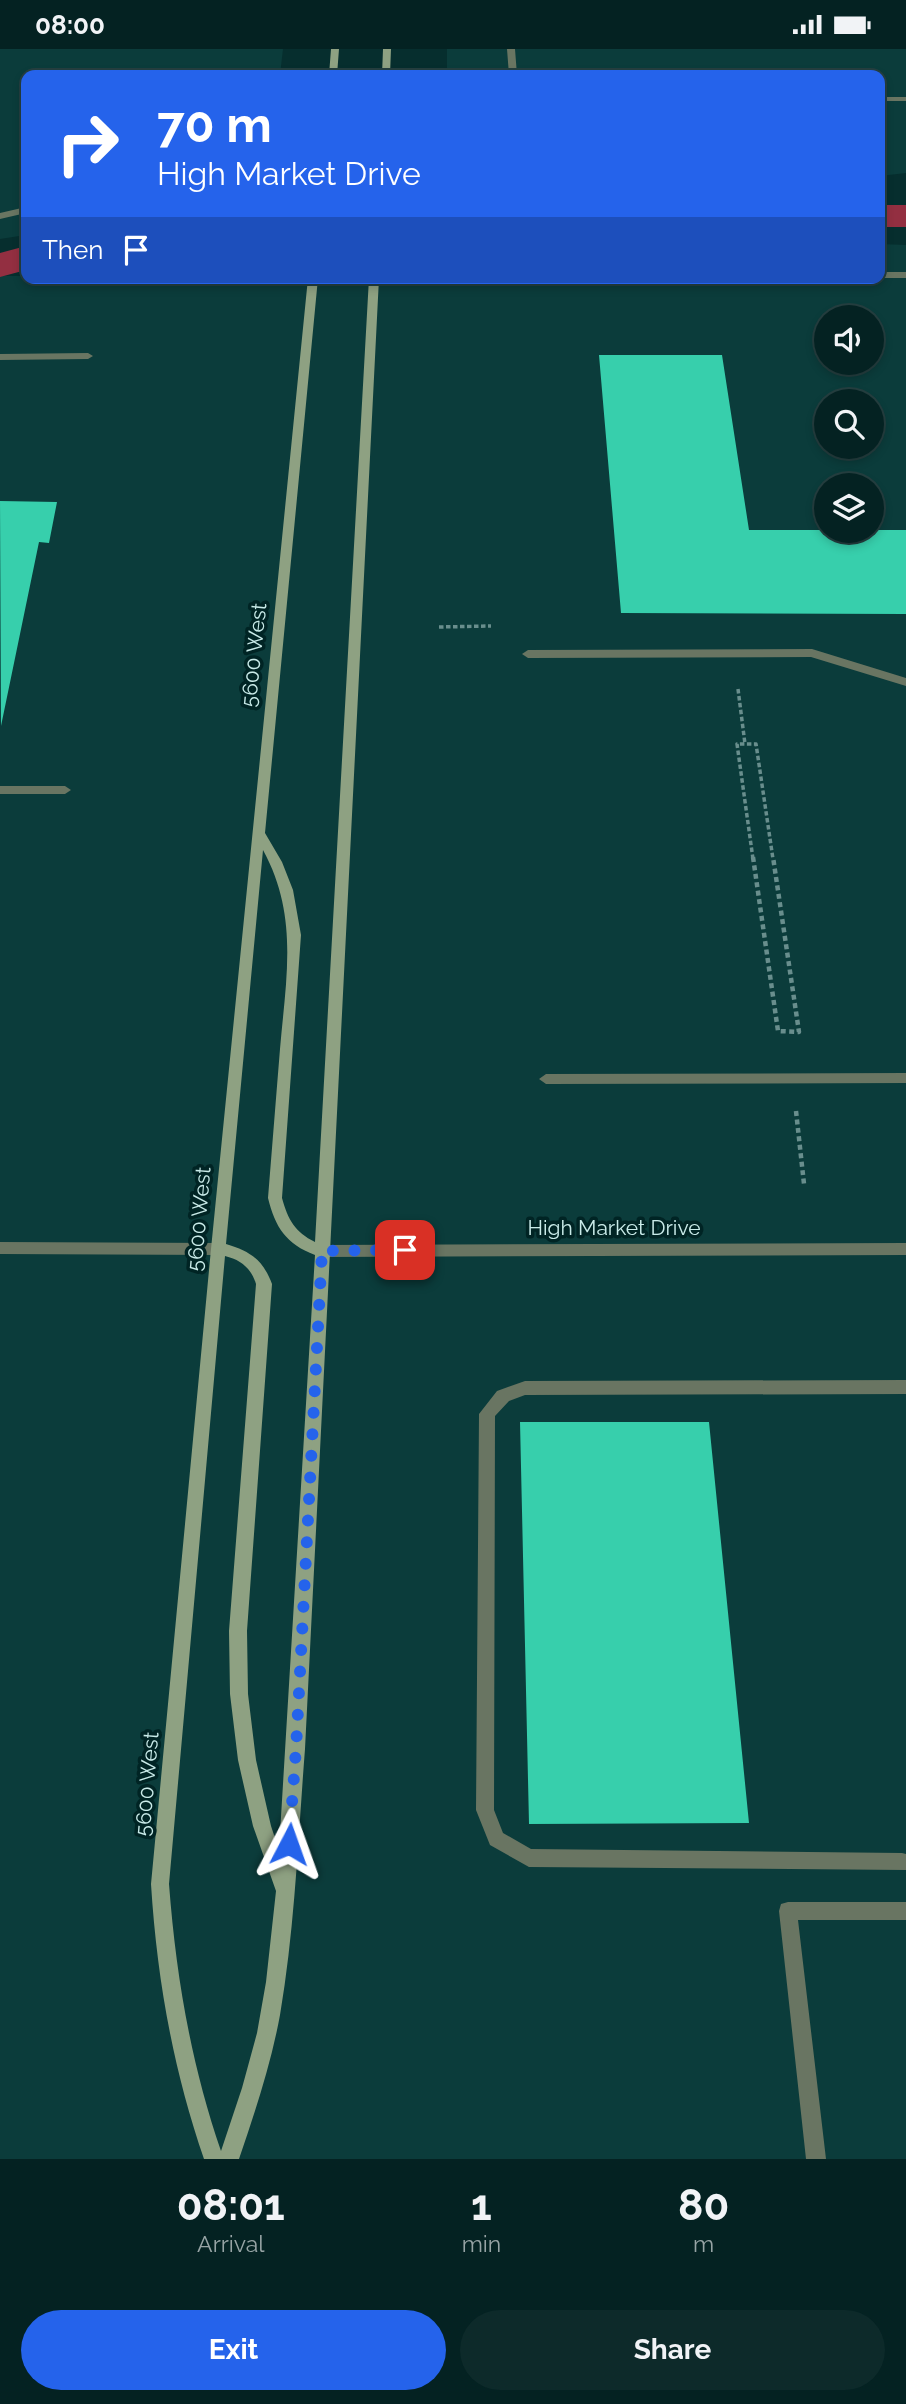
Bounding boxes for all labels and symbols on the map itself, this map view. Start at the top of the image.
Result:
street label: 5600 West [236,602,271,708]
street label: 5600 West [181,1166,216,1272]
street label: High Market Drive [527,1215,701,1240]
pin [375,1220,435,1280]
street label: 5600 West [129,1731,164,1837]
position arrow [252,1807,326,1881]

